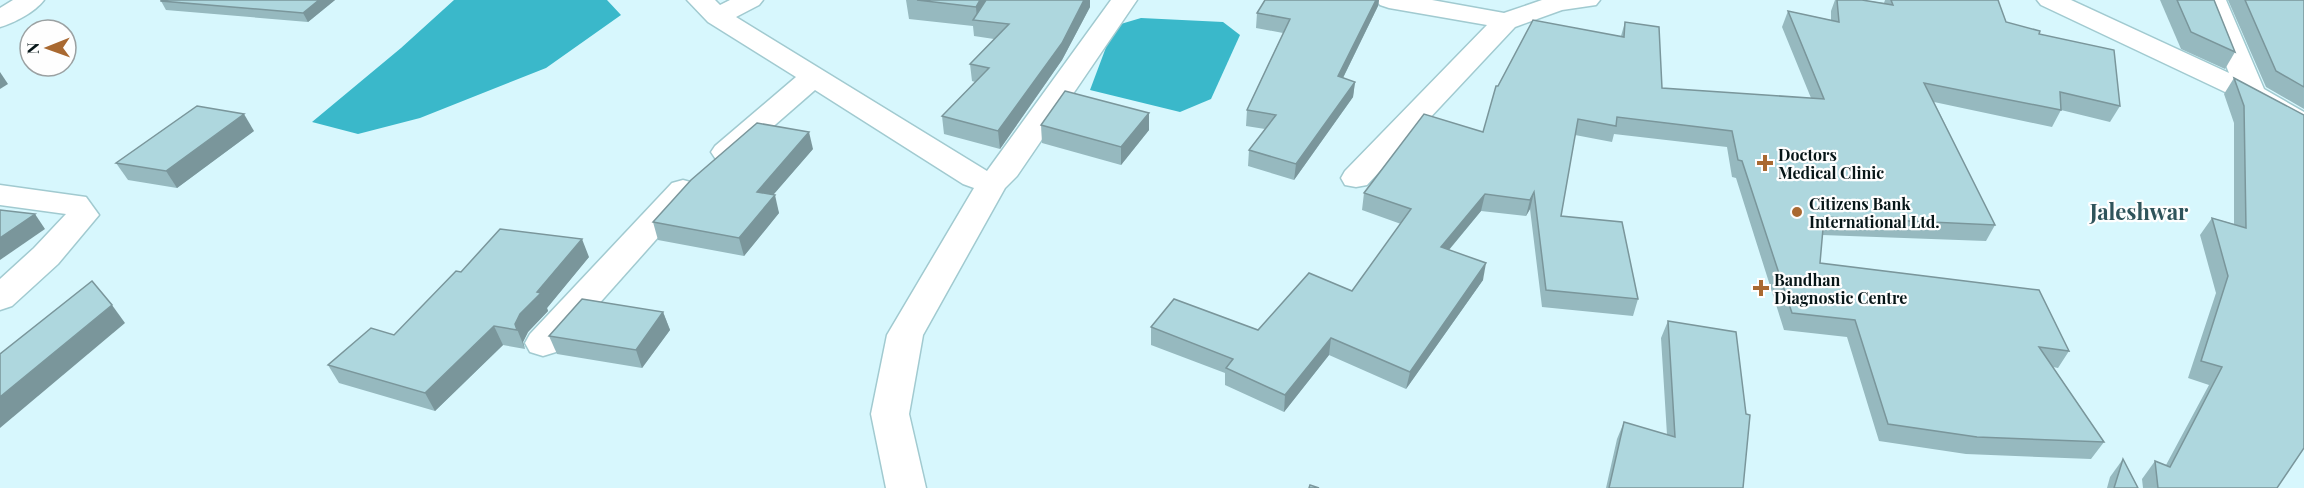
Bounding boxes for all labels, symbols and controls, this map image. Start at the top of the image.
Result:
north arrow [18,18,78,78]
text: N [22,42,43,54]
place label: Doctors Medical Clinic [1778,144,1884,183]
marker: Doctors Medical Clinic [1756,154,1774,172]
place label: Citizens Bank International Ltd. [1809,193,1940,232]
district label: Jaleshwar [2089,196,2189,226]
marker: Citizens Bank International Ltd. [1790,205,1804,219]
place label: Bandhan Diagnostic Centre [1774,269,1907,308]
marker: Bandhan Diagnostic Centre [1752,279,1770,297]

